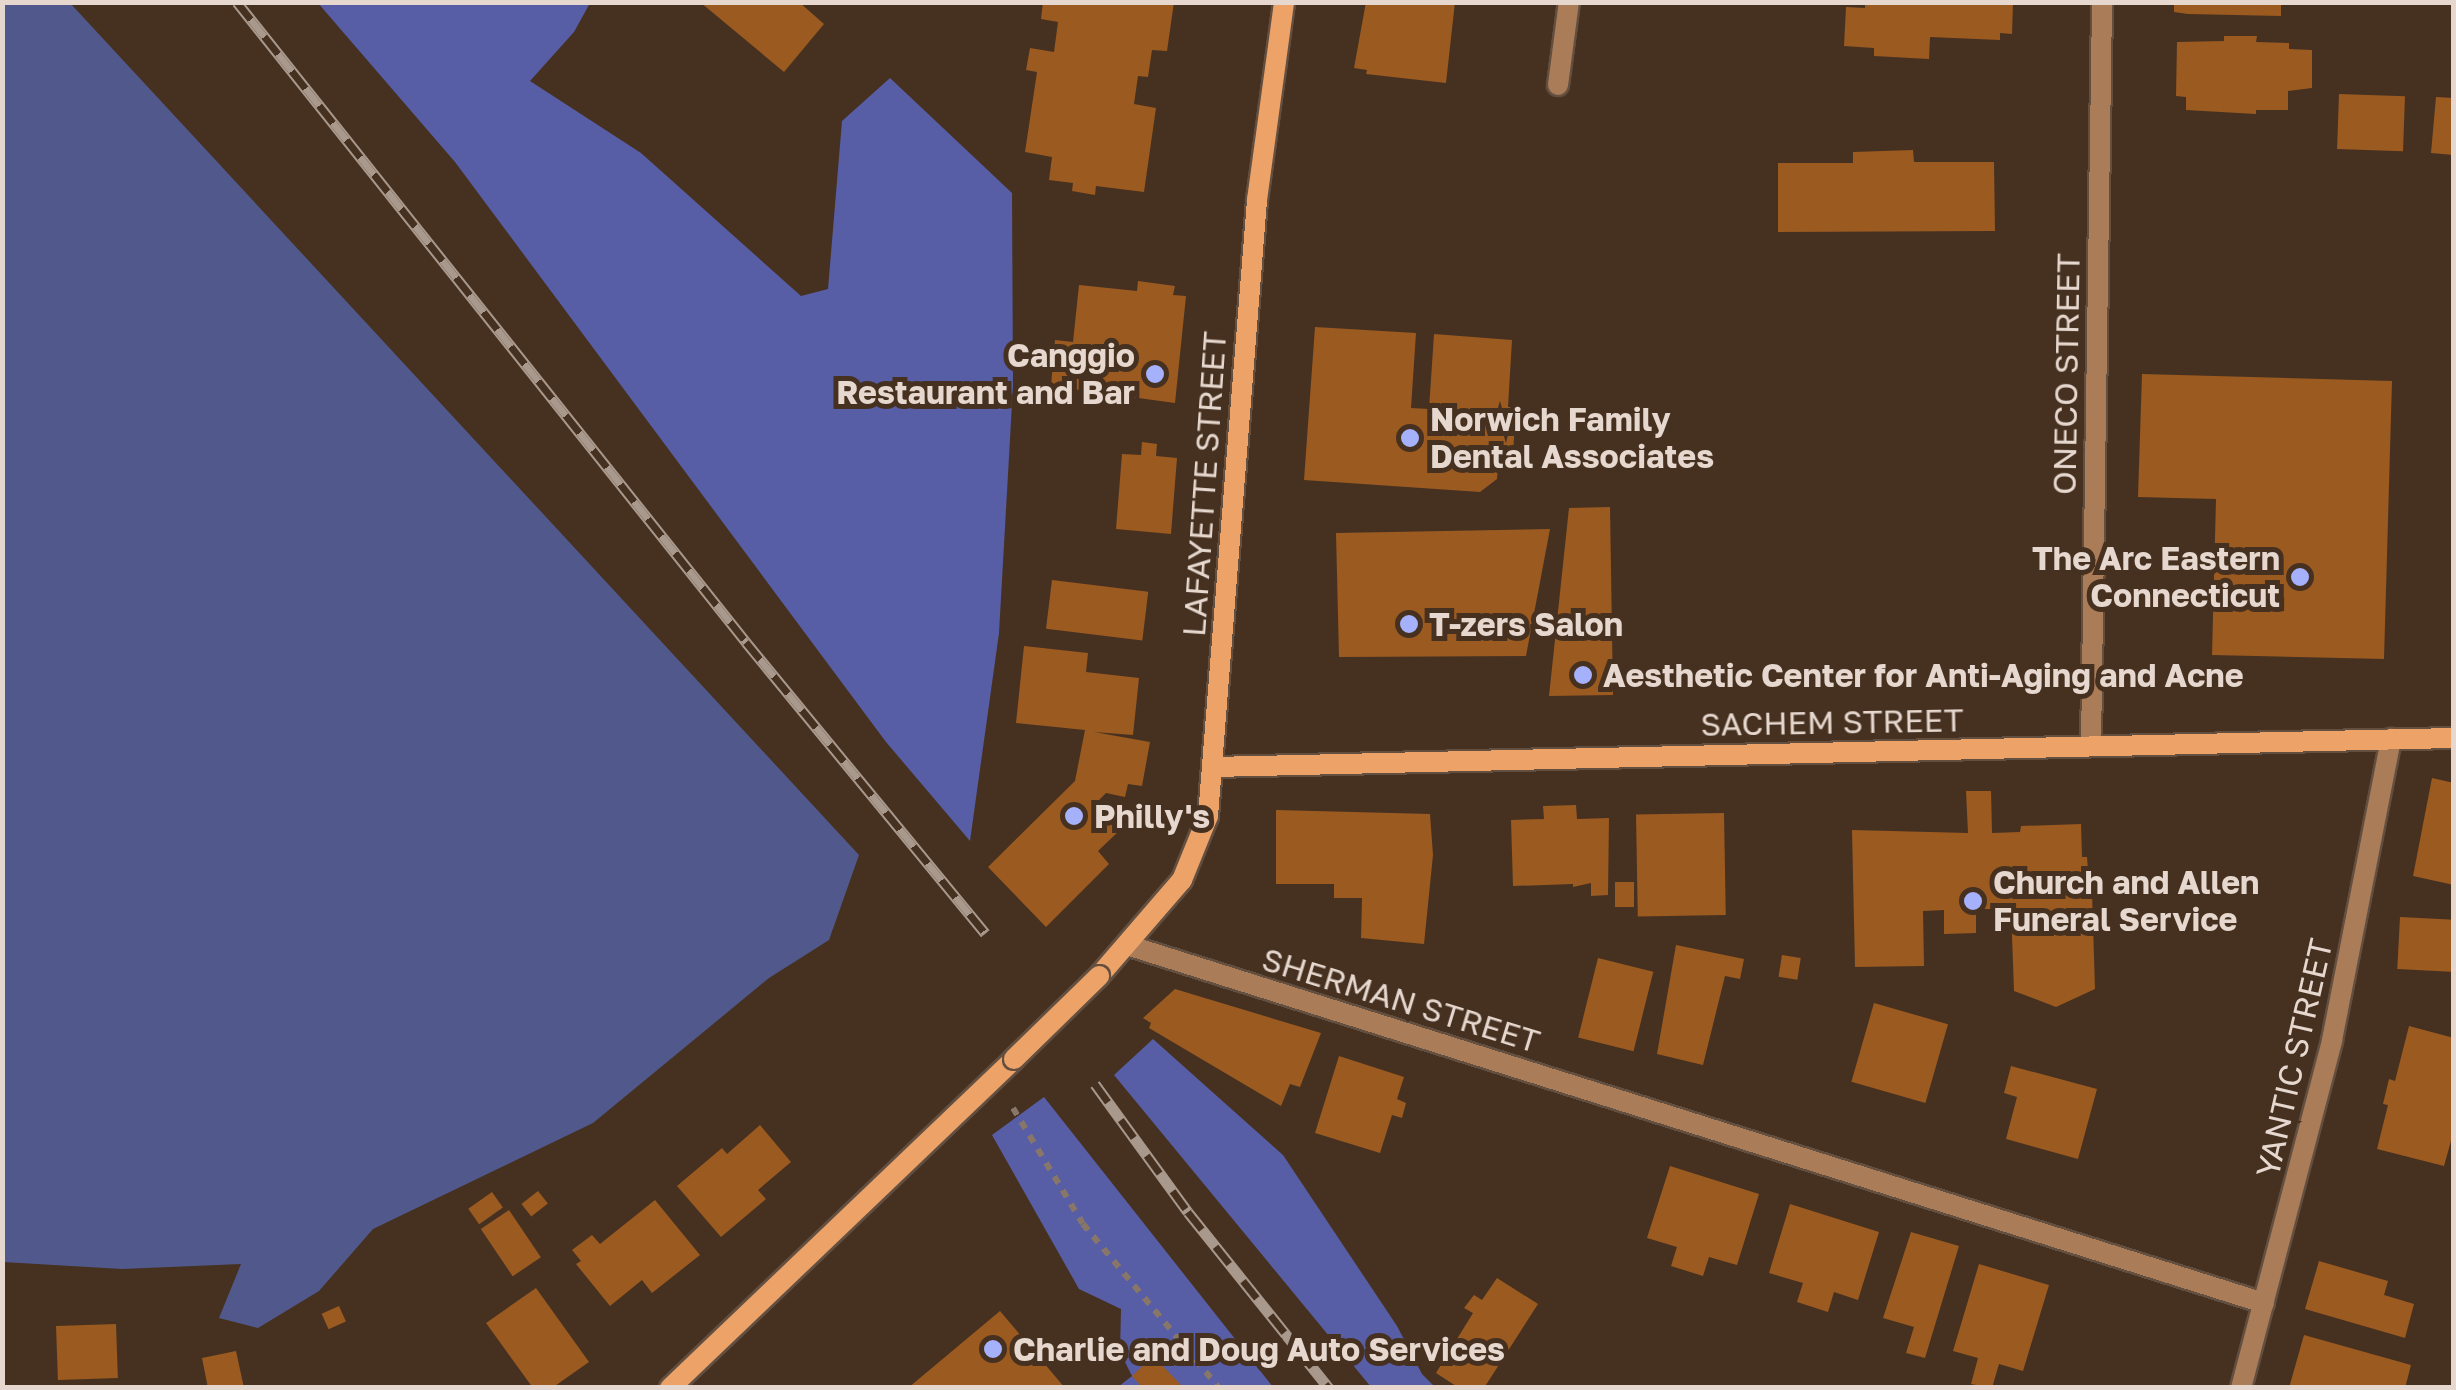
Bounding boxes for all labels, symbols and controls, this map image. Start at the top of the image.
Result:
street label: ONECO STREET [2045,253,2087,495]
street label: LAFAYETTE STREET [1174,330,1234,638]
place label: Canggio Restaurant and Bar [836,337,1135,412]
marker: Canggio Restaurant and Bar [1144,363,1166,385]
place label: Norwich Family Dental Associates [1430,401,1714,476]
marker: Norwich Family Dental Associates [1399,427,1421,449]
place label: The Arc Eastern Connecticut [2032,540,2280,615]
marker: The Arc Eastern Connecticut [2289,566,2311,588]
place label: T-zers Salon [1429,605,1623,643]
marker: T-zers Salon [1398,613,1420,635]
place label: Aesthetic Center for Anti-Aging and Acne [1603,656,2244,694]
marker: Aesthetic Center for Anti-Aging and Acne [1572,664,1594,686]
street label: SACHEM STREET [1700,701,1964,743]
place label: Philly's [1094,797,1210,835]
marker: Philly's [1063,805,1085,827]
place label: Church and Allen Funeral Service [1993,864,2259,939]
marker: Church and Allen Funeral Service [1962,890,1984,912]
street label: YANTIC STREET [2248,935,2340,1181]
street label: SHERMAN STREET [1258,939,1544,1061]
place label: Charlie and Doug Auto Services [1013,1330,1505,1368]
marker: Charlie and Doug Auto Services [982,1338,1004,1360]

